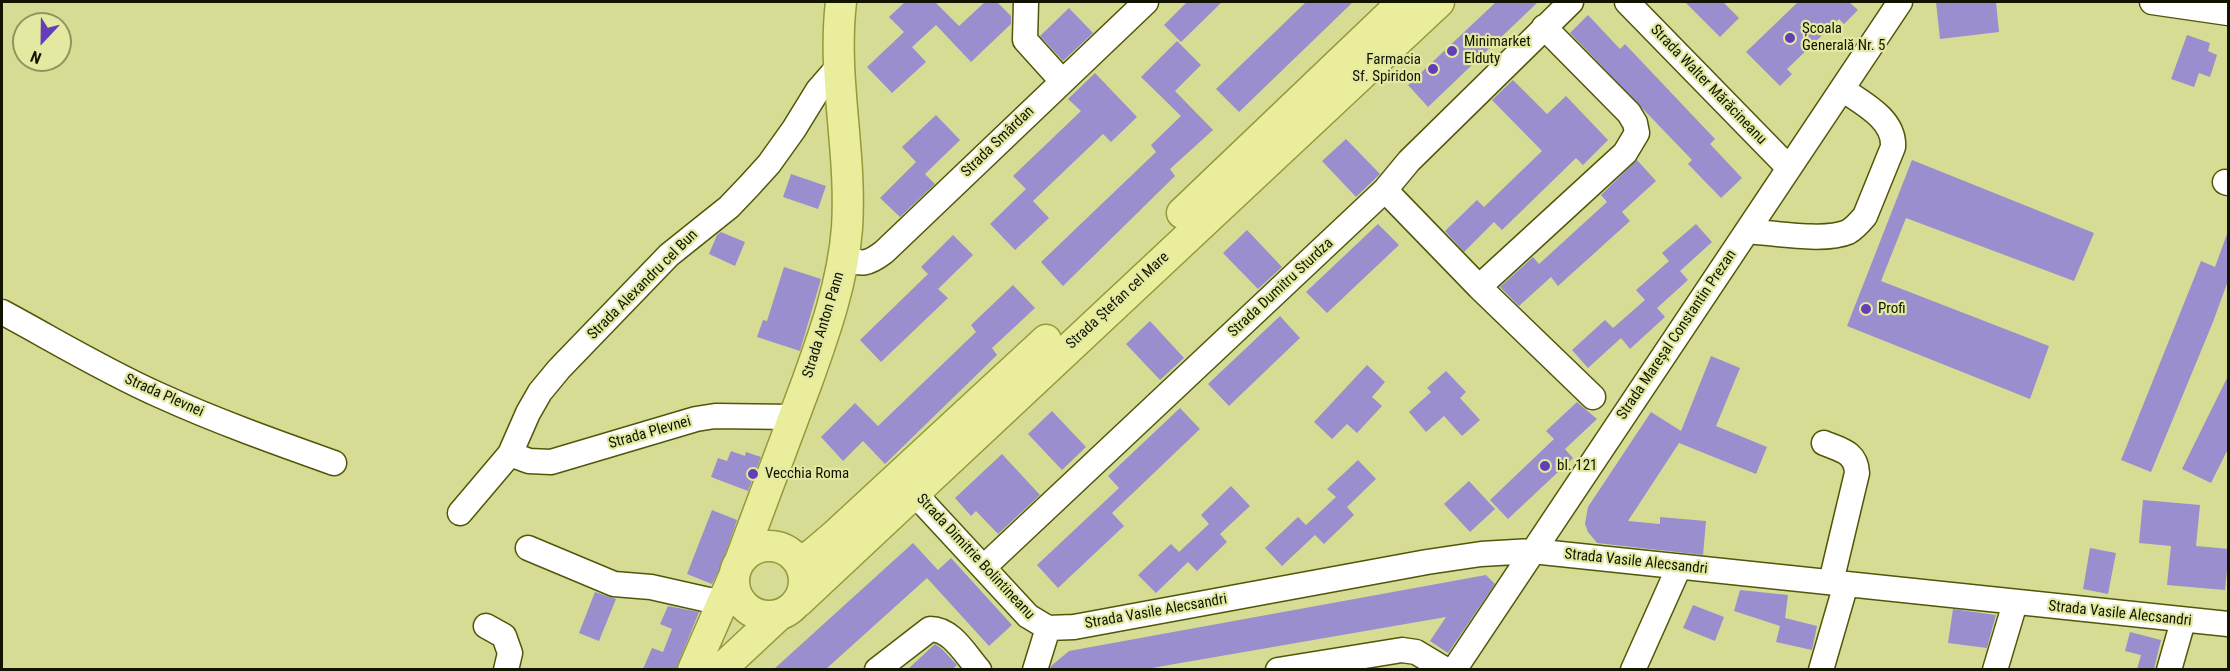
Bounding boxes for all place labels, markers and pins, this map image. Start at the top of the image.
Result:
place label: Școala Generală Nr. 5 [1802,20,1885,55]
marker: Școala Generală Nr. 5 [1783,31,1797,45]
place label: Minimarket Elduty [1464,33,1531,68]
marker: Minimarket Elduty [1445,44,1459,58]
place label: Farmacia Sf. Spiridon [1352,51,1421,86]
marker: Farmacia Sf. Spiridon [1426,62,1440,76]
place label: Profi [1878,300,1906,318]
marker: Profi [1859,302,1873,316]
place label: bl. 121 [1557,457,1597,475]
marker: bl. 121 [1538,459,1552,473]
place label: Vecchia Roma [765,465,849,483]
marker: Vecchia Roma [746,467,760,481]

